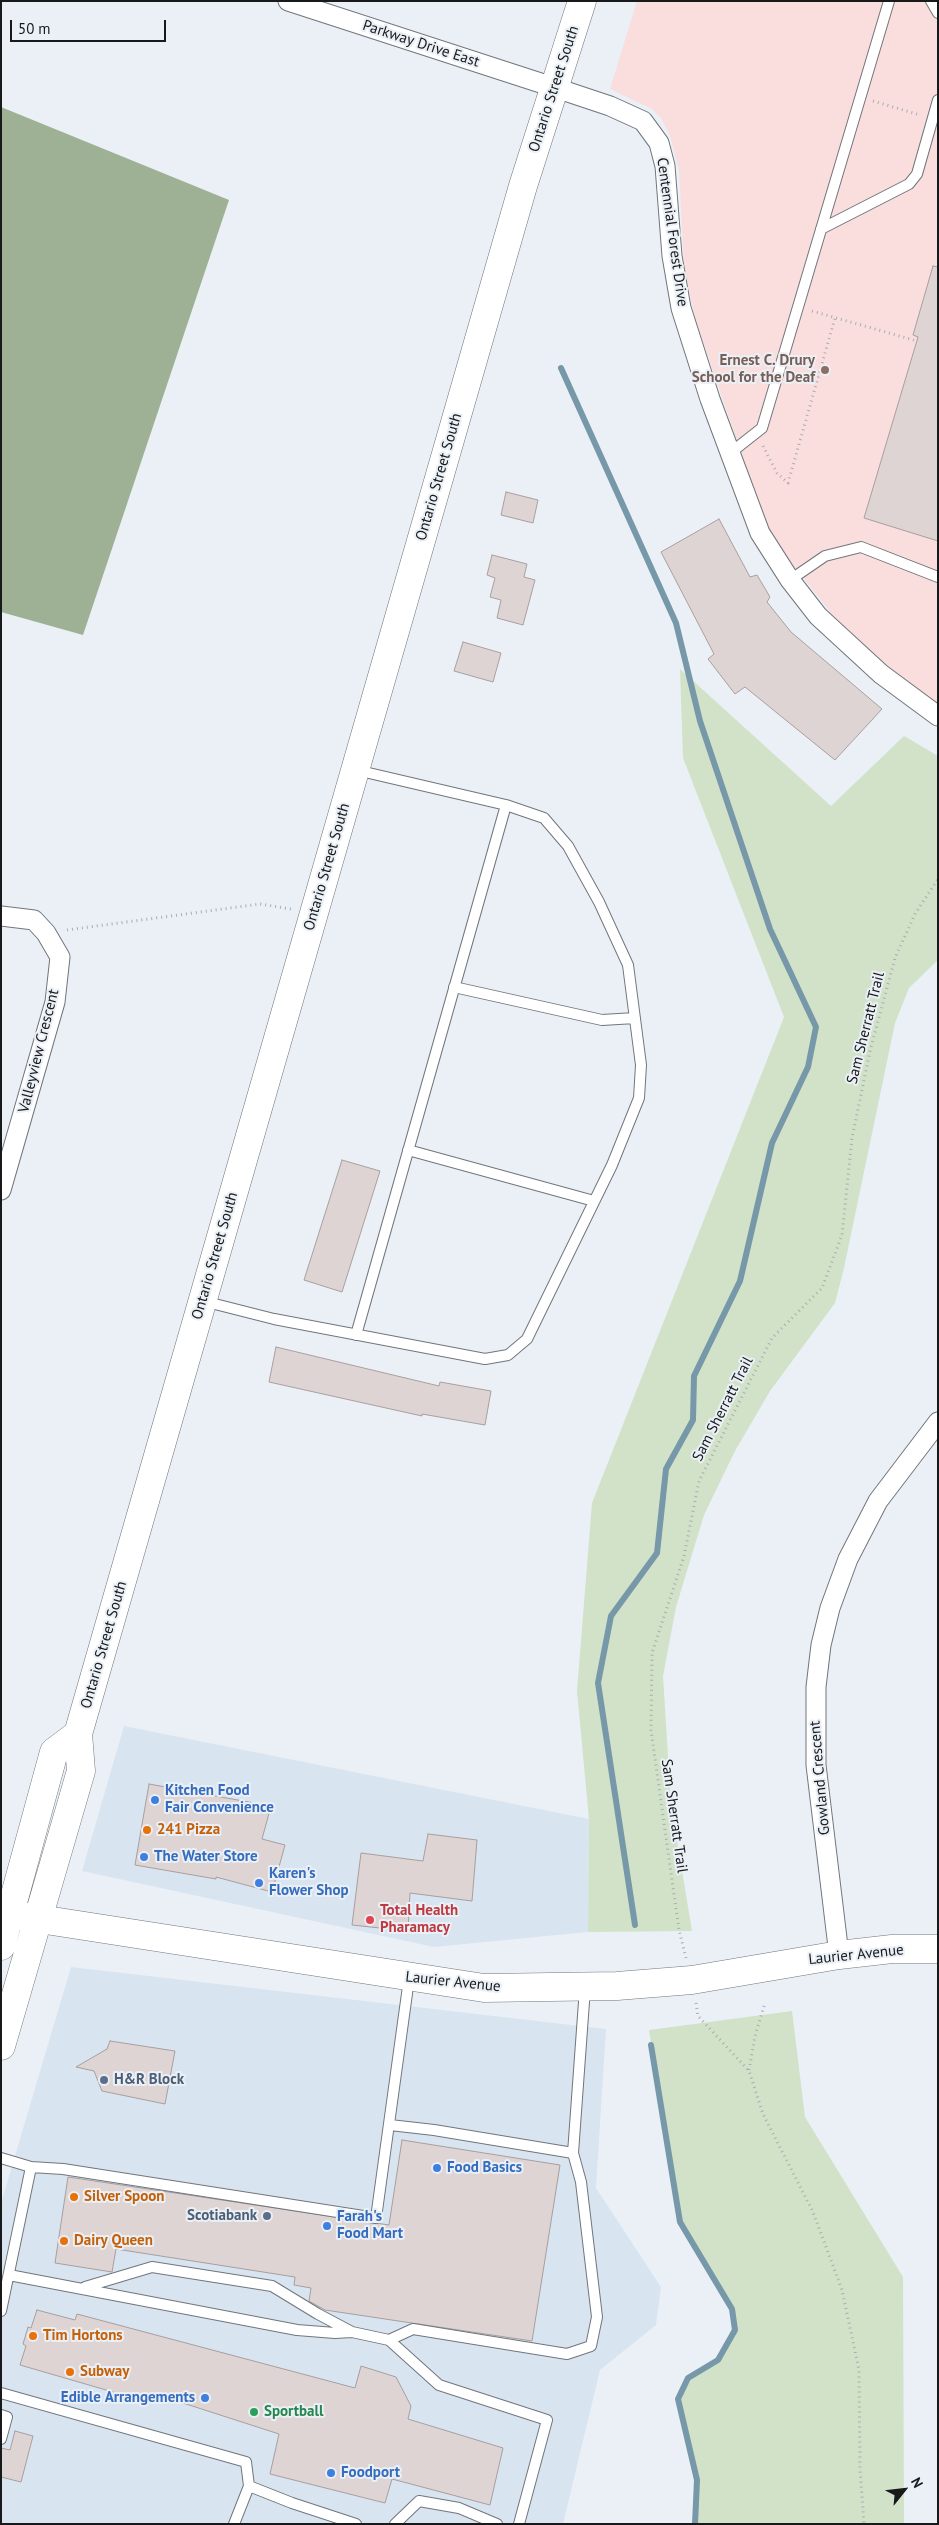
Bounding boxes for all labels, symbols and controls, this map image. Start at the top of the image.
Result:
scale bar [12,10,169,42]
street label: Parkway Drive East [360,17,482,71]
text: 50 m [18,19,51,38]
street label: Ontario Street South [525,24,583,154]
street label: Centennial Forest Drive [653,156,691,308]
place label: Ernest C. Drury School for the Deaf [692,352,815,387]
marker: Ernest C. Drury School for the Deaf [819,364,831,376]
street label: Ontario Street South [412,411,466,543]
street label: Ontario Street South [300,801,354,933]
street label: Sam Sherratt Trail [843,970,889,1086]
street label: Valleyview Crescent [15,987,63,1115]
street label: Ontario Street South [188,1190,242,1322]
street label: Sam Sherratt Trail [689,1354,757,1464]
street label: Ontario Street South [77,1579,131,1711]
street label: Gowland Crescent [806,1720,834,1836]
street label: Sam Sherratt Trail [657,1758,691,1874]
place label: Kitchen Food Fair Convenience [165,1782,274,1817]
marker: Kitchen Food Fair Convenience [149,1794,161,1806]
place label: 241 Pizza [157,1821,220,1839]
marker: 241 Pizza [141,1824,153,1836]
place label: The Water Store [154,1848,258,1866]
marker: The Water Store [138,1851,150,1863]
place label: Karen's Flower Shop [269,1865,349,1900]
marker: Karen's Flower Shop [253,1877,265,1889]
place label: Total Health Pharamacy [380,1902,458,1937]
marker: Total Health Pharamacy [364,1914,376,1926]
street label: Laurier Avenue [807,1941,905,1969]
street label: Laurier Avenue [404,1968,502,1996]
place label: H&R Block [114,2071,184,2089]
marker: H&R Block [98,2074,110,2086]
place label: Food Basics [447,2159,522,2177]
marker: Food Basics [431,2162,443,2174]
place label: Silver Spoon [84,2188,164,2206]
marker: Silver Spoon [68,2191,80,2203]
place label: Scotiabank [187,2207,257,2225]
place label: Farah's Food Mart [337,2208,403,2243]
marker: Scotiabank [261,2210,273,2222]
marker: Farah's Food Mart [321,2220,333,2232]
place label: Dairy Queen [74,2232,153,2250]
marker: Dairy Queen [58,2235,70,2247]
place label: Tim Hortons [43,2327,123,2345]
marker: Tim Hortons [27,2330,39,2342]
place label: Subway [80,2363,129,2381]
marker: Subway [64,2366,76,2378]
place label: Edible Arrangements [61,2389,195,2407]
marker: Edible Arrangements [199,2392,211,2404]
place label: Sportball [264,2403,323,2421]
marker: Sportball [248,2406,260,2418]
place label: Foodport [341,2464,400,2482]
north arrow [879,2465,929,2515]
marker: Foodport [325,2467,337,2479]
text: N [907,2474,927,2491]

